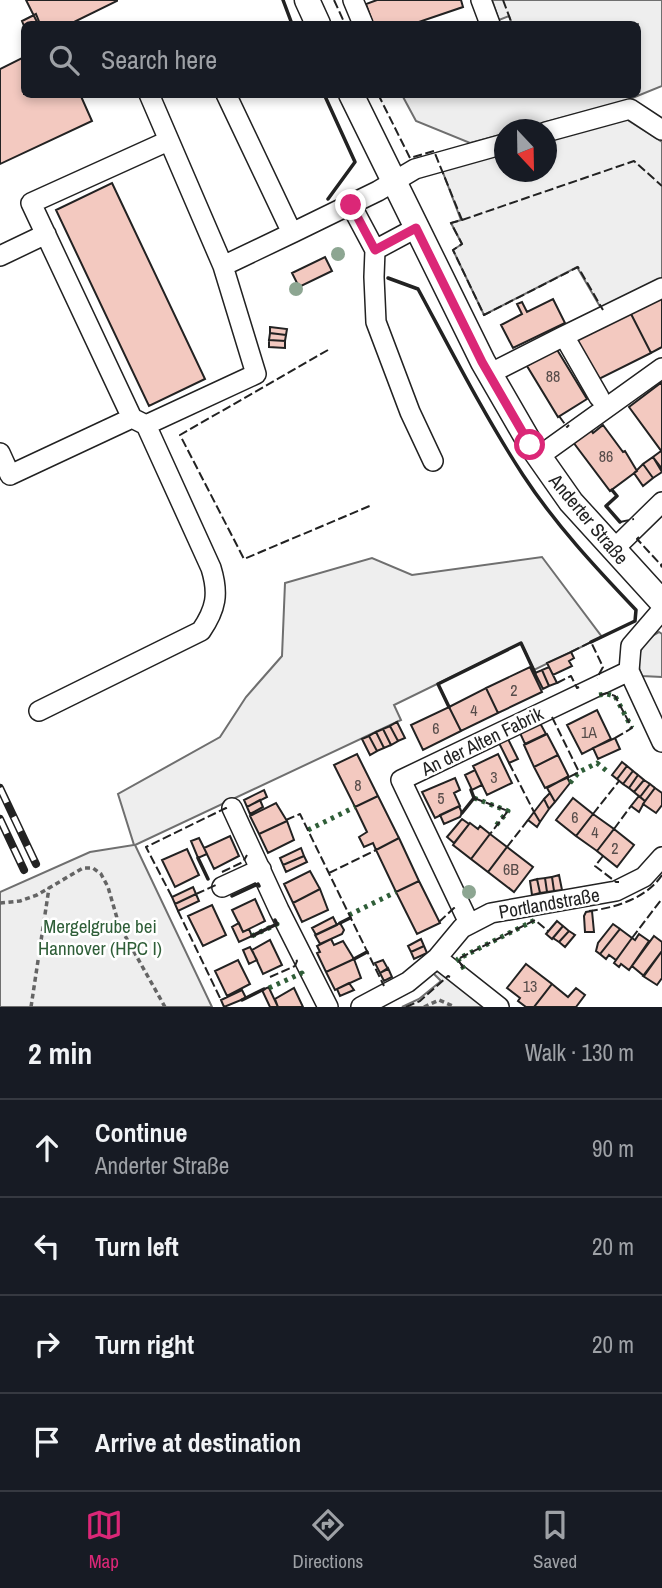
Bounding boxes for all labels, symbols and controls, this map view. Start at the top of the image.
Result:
search box [21,21,641,98]
icon: search [45,41,83,79]
text: Search here [101,42,217,77]
north arrow [494,119,557,182]
route end [335,189,366,220]
house number: 88 [546,365,560,387]
route start [514,429,545,460]
house number: 86 [599,445,613,467]
street label: Anderter Straße [543,467,635,570]
house number: 2 [510,679,518,701]
house number: 4 [470,699,478,721]
street label: An der Alten Fabrik [416,700,547,782]
house number: 6 [432,717,440,739]
house number: 1A [581,721,597,743]
house number: 3 [490,766,498,788]
house number: 8 [354,774,362,796]
house number: 5 [437,787,445,809]
house number: 6 [571,806,579,828]
house number: 4 [591,821,599,843]
house number: 2 [611,837,619,859]
house number: 6B [503,858,519,880]
street label: Portlandstraße [496,881,602,925]
park label: Mergelgrube bei Hannover (HPC I) [38,913,162,961]
house number: 13 [523,975,537,997]
text: 2 min [28,1033,92,1073]
text: Walk · 130 m [525,1037,634,1068]
text: Continue [95,1115,187,1150]
icon: ahead [28,1129,66,1167]
text: 90 m [592,1133,634,1164]
text: Anderter Straße [95,1150,229,1181]
icon: left [28,1227,66,1265]
text: Turn left [95,1229,179,1264]
text: 20 m [592,1231,634,1262]
icon: right [28,1325,66,1363]
text: Turn right [95,1327,194,1362]
text: 20 m [592,1329,634,1360]
icon: arrive [28,1423,66,1461]
text: Arrive at destination [95,1425,301,1460]
tab: Map [85,1506,123,1574]
tab: Directions [292,1506,363,1574]
tab: Saved [533,1506,577,1574]

